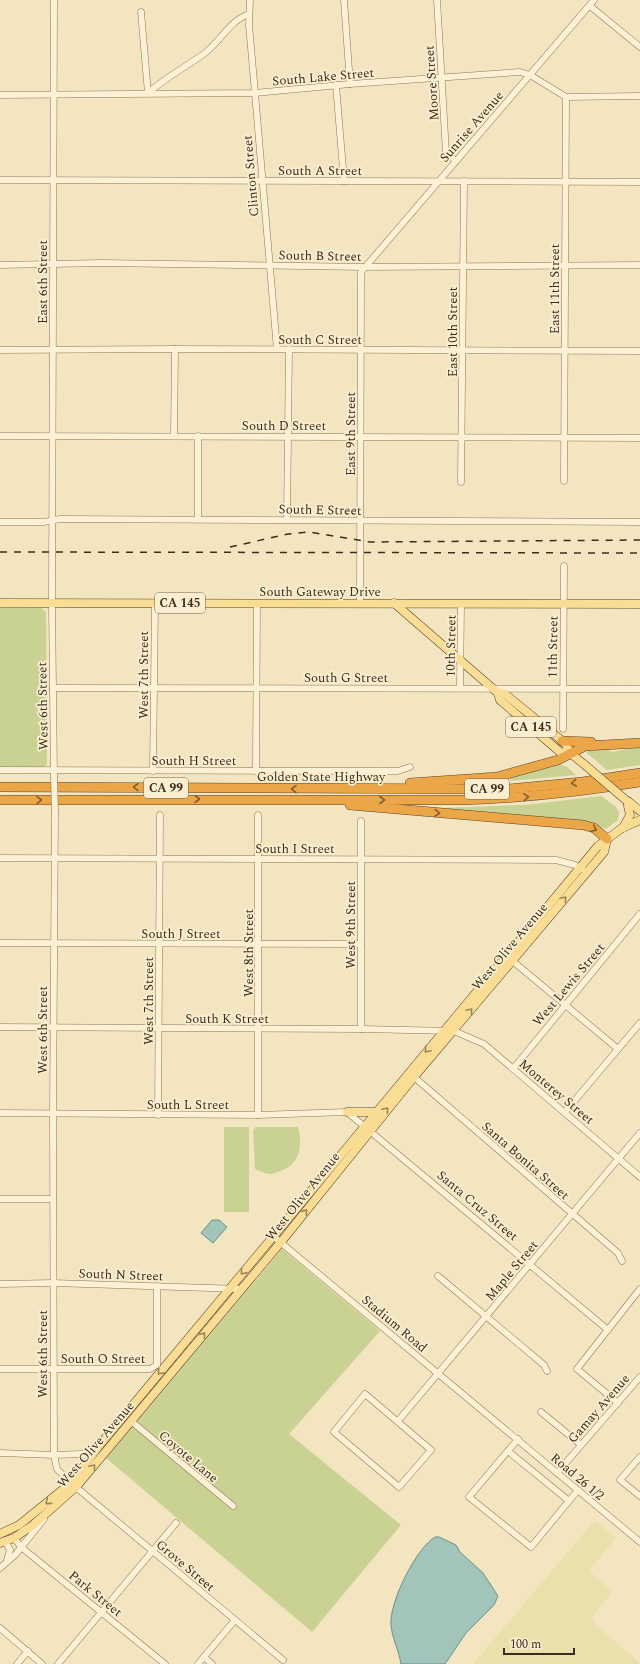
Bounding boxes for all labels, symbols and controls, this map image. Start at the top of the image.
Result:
street label: Moore Street [419,44,445,121]
street label: South Lake Street [271,63,375,91]
street label: Sunrise Avenue [435,86,509,167]
street label: Clinton Street [237,134,265,217]
street label: South A Street [278,161,362,181]
street label: East 6th Street [33,240,53,324]
street label: East 11th Street [545,243,565,334]
street label: South B Street [278,245,362,267]
street label: East 10th Street [443,286,463,377]
street label: South C Street [278,330,362,350]
street label: East 9th Street [341,392,361,476]
street label: South D Street [242,416,327,436]
street label: South E Street [278,499,362,521]
street label: South Gateway Drive [259,582,381,602]
road number: CA 145 [155,593,205,613]
street label: 10th Street [440,614,462,677]
street label: 11th Street [542,615,564,678]
street label: West 7th Street [134,631,154,719]
street label: West 6th Street [32,661,54,750]
street label: South G Street [304,668,389,688]
road number: CA 145 [506,717,556,737]
street label: South H Street [152,751,237,771]
street label: Golden State Highway [257,767,386,787]
road number: CA 99 [144,778,188,798]
one-way arrow [571,778,577,787]
road number: CA 99 [465,779,509,799]
one-way arrow [133,783,139,791]
one-way arrow [291,785,297,793]
one-way arrow [523,792,529,801]
one-way arrow [36,795,42,804]
one-way arrow [194,795,200,804]
one-way arrow [379,796,385,804]
one-way arrow [434,808,440,817]
one-way arrow [590,824,597,832]
street label: South I Street [255,839,335,859]
street label: West 9th Street [341,881,361,969]
one-way arrow [560,896,567,903]
street label: West Olive Avenue [467,898,553,995]
street label: West 8th Street [239,909,259,997]
street label: South J Street [141,924,221,944]
street label: West Lewis Street [528,938,610,1031]
street label: West 7th Street [139,957,159,1045]
street label: West 6th Street [33,986,53,1074]
street label: South K Street [185,1009,269,1029]
one-way arrow [466,1009,473,1016]
one-way arrow [425,1045,432,1053]
street label: Monterey Street [514,1054,599,1130]
street label: South L Street [147,1095,230,1115]
one-way arrow [382,1108,389,1115]
street label: Santa Bonita Street [477,1117,574,1205]
street label: West Olive Avenue [261,1148,345,1245]
street label: Santa Cruz Street [432,1166,523,1246]
one-way arrow [300,1209,307,1216]
street label: Maple Street [480,1236,543,1305]
street label: South N Street [78,1264,164,1286]
one-way arrow [241,1268,248,1275]
street label: Stadium Road [357,1290,432,1357]
street label: West 6th Street [33,1310,53,1398]
one-way arrow [199,1332,206,1340]
street label: South O Street [61,1349,146,1369]
one-way arrow [158,1368,165,1375]
street label: Gamay Avenue [563,1370,635,1448]
street label: West Olive Avenue [52,1397,139,1492]
street label: Coyote Lane [154,1426,222,1488]
street label: Road 26 1/2 [546,1448,609,1505]
one-way arrow [88,1464,95,1472]
one-way arrow [45,1498,53,1505]
street label: Grove Street [151,1535,220,1597]
street label: Park Street [64,1566,127,1622]
scale bar [504,1630,574,1656]
text: 100 m [510,1635,541,1654]

